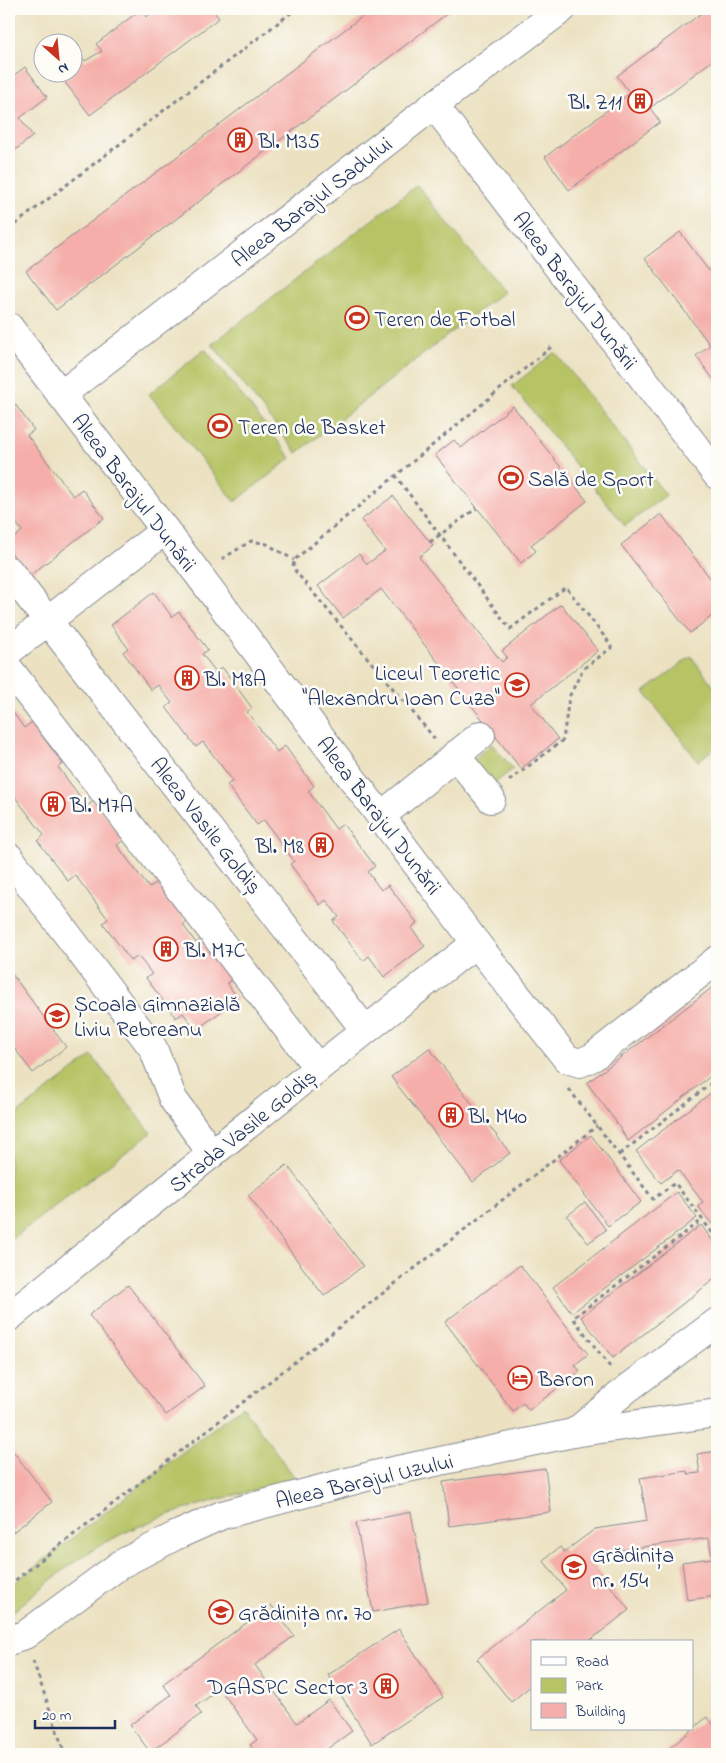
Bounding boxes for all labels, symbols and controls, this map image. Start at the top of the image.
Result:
north arrow [32,32,82,82]
text: N [54,57,72,80]
place label: Bl. Z11 [567,88,622,120]
building icon: Bl. Z11 [627,88,653,114]
building icon: Bl. M35 [227,127,253,153]
place label: Bl. M35 [257,127,320,159]
street label: Aleea Barajul Sadului [225,130,400,277]
street label: Aleea Barajul Dunării [503,206,644,378]
sports icon: Teren de Fotbal [344,305,370,331]
place label: Teren de Fotbal [374,305,516,337]
street label: Aleea Barajul Dunării [62,408,203,580]
sports icon: Teren de Basket [207,413,233,439]
place label: Teren de Basket [238,413,387,445]
sports icon: Sală de Sport [498,465,524,491]
place label: Sală de Sport [528,465,654,497]
place label: Liceul Teoretic "Alexandru Ioan Cuza" [302,659,500,716]
building icon: Bl. M8A [174,665,200,691]
place label: Bl. M8A [203,665,266,697]
school or university icon: Liceul Teoretic "Alexandru Ioan Cuza" [504,672,530,698]
street label: Aleea Barajul Dunării [307,731,448,903]
street label: Aleea Vasile Goldiș [141,751,269,902]
building icon: Bl. M7A [40,791,66,817]
place label: Bl. M7A [69,791,133,823]
place label: Bl. M8 [254,832,304,864]
building icon: Bl. M8 [308,832,334,858]
building icon: Bl. M7C [153,936,179,962]
place label: Bl. M7C [183,936,246,968]
place label: Școala Gimnazială Liviu Rebreanu [74,990,240,1047]
school or university icon: Școala Gimnazială Liviu Rebreanu [44,1003,70,1029]
street label: Strada Vasile Goldiș [163,1063,325,1202]
building icon: Bl. M40 [438,1102,464,1128]
place label: Bl. M40 [467,1102,527,1134]
hotel icon: Baron [507,1365,533,1391]
place label: Baron [537,1365,594,1397]
street label: Aleea Barajul Uzului [273,1447,457,1519]
place label: Grădinița nr. 154 [592,1541,674,1598]
school or university icon: Grădinița nr. 154 [561,1554,587,1580]
school or university icon: Grădinița nr. 70 [208,1599,234,1625]
place label: Grădinița nr. 70 [238,1599,372,1631]
legend [531,1640,694,1730]
text: Road [576,1651,609,1673]
place label: DGASPC Sector 3 [206,1673,368,1705]
building icon: DGASPC Sector 3 [373,1673,399,1699]
text: Park [576,1675,604,1697]
scale bar [35,1698,115,1730]
text: Building [575,1701,625,1724]
text: 20 m [42,1705,72,1727]

